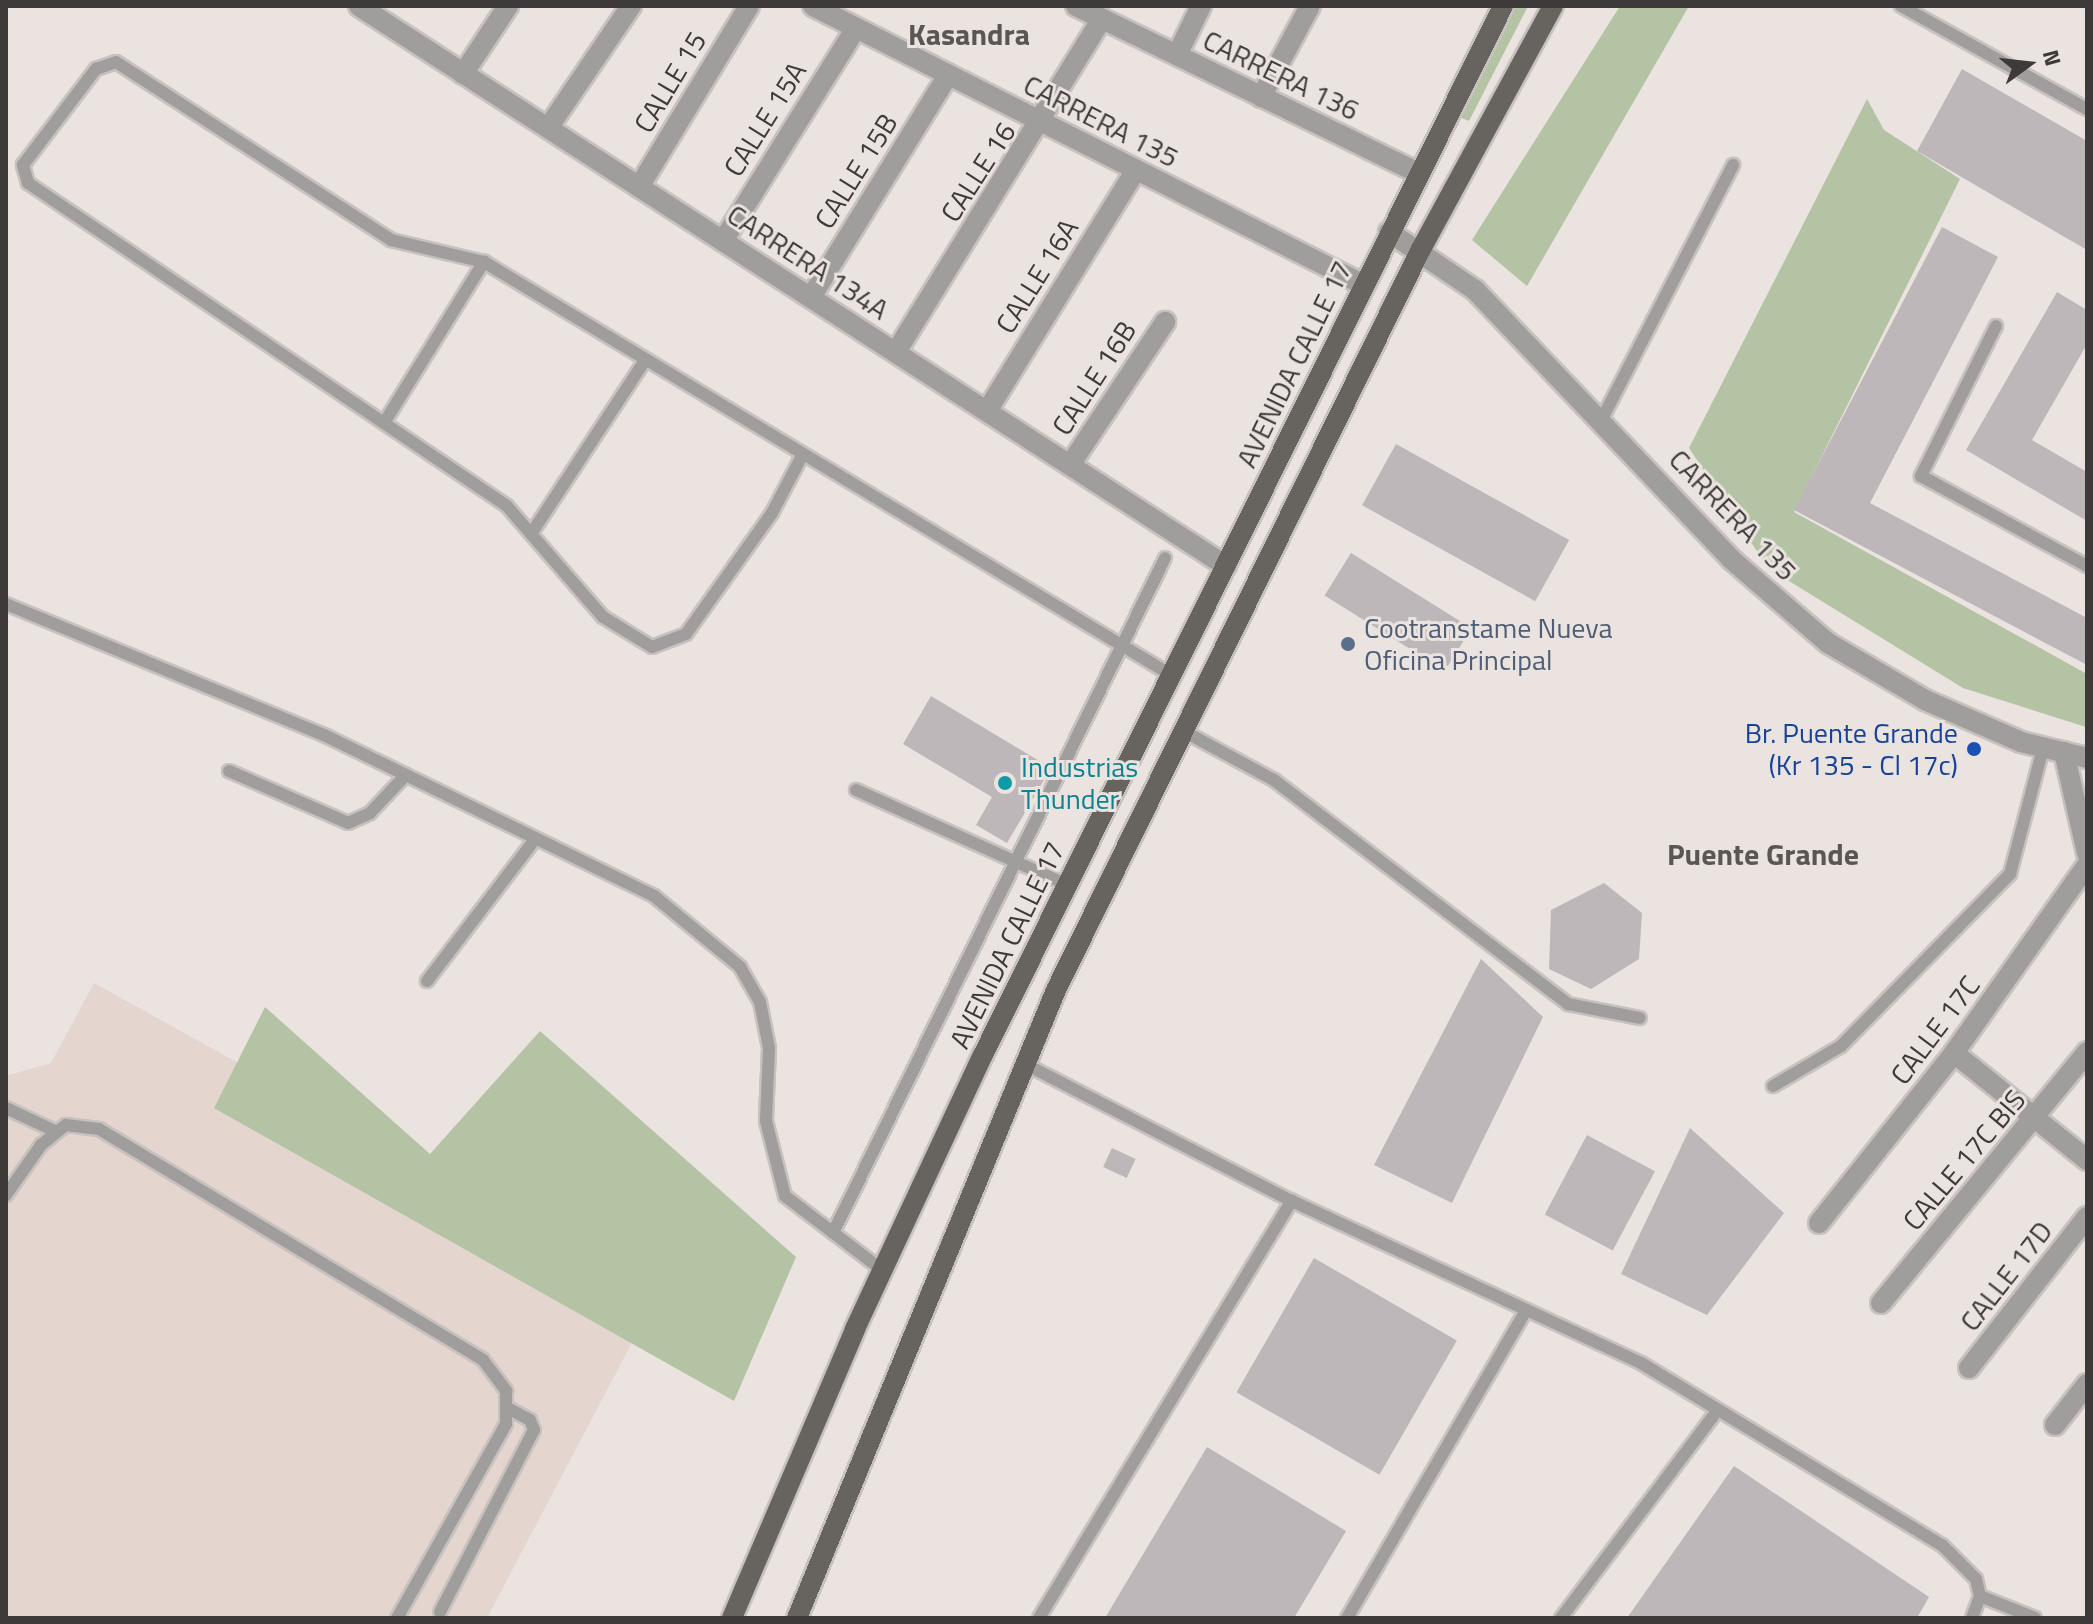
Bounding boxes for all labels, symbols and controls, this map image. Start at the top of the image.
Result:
district label: Kasandra [908,16,1030,52]
street label: CARRERA 136 [1198,23,1364,127]
north arrow [1989,24,2069,104]
street label: CALLE 15 [627,25,713,139]
text: N [2034,46,2071,70]
street label: CALLE 15A [717,56,813,182]
street label: CARRERA 135 [1018,68,1184,174]
street label: CALLE 15B [808,107,904,235]
street label: CALLE 16 [933,116,1023,228]
street label: CARRERA 134A [721,197,895,327]
street label: CALLE 16A [989,213,1085,339]
street label: AVENIDA CALLE 17 [1229,255,1359,473]
street label: CALLE 16B [1045,315,1143,441]
street label: CARRERA 135 [1662,443,1804,587]
place label: Cootranstame Nueva Oficina Principal [1364,611,1613,677]
marker: Cootranstame Nueva Oficina Principal [1339,635,1357,653]
place label: Br. Puente Grande (Kr 135 - Cl 17c) [1745,716,1958,782]
marker: Br. Puente Grande (Kr 135 - Cl 17c) [1965,740,1983,758]
place label: Industrias Thunder [1021,750,1138,816]
marker: Industrias Thunder [996,774,1014,792]
street label: AVENIDA CALLE 17 [942,836,1072,1054]
district label: Puente Grande [1667,836,1859,872]
street label: CALLE 17C [1883,969,1987,1091]
street label: CALLE 17C BIS [1896,1083,2032,1237]
street label: CALLE 17D [1953,1215,2059,1337]

